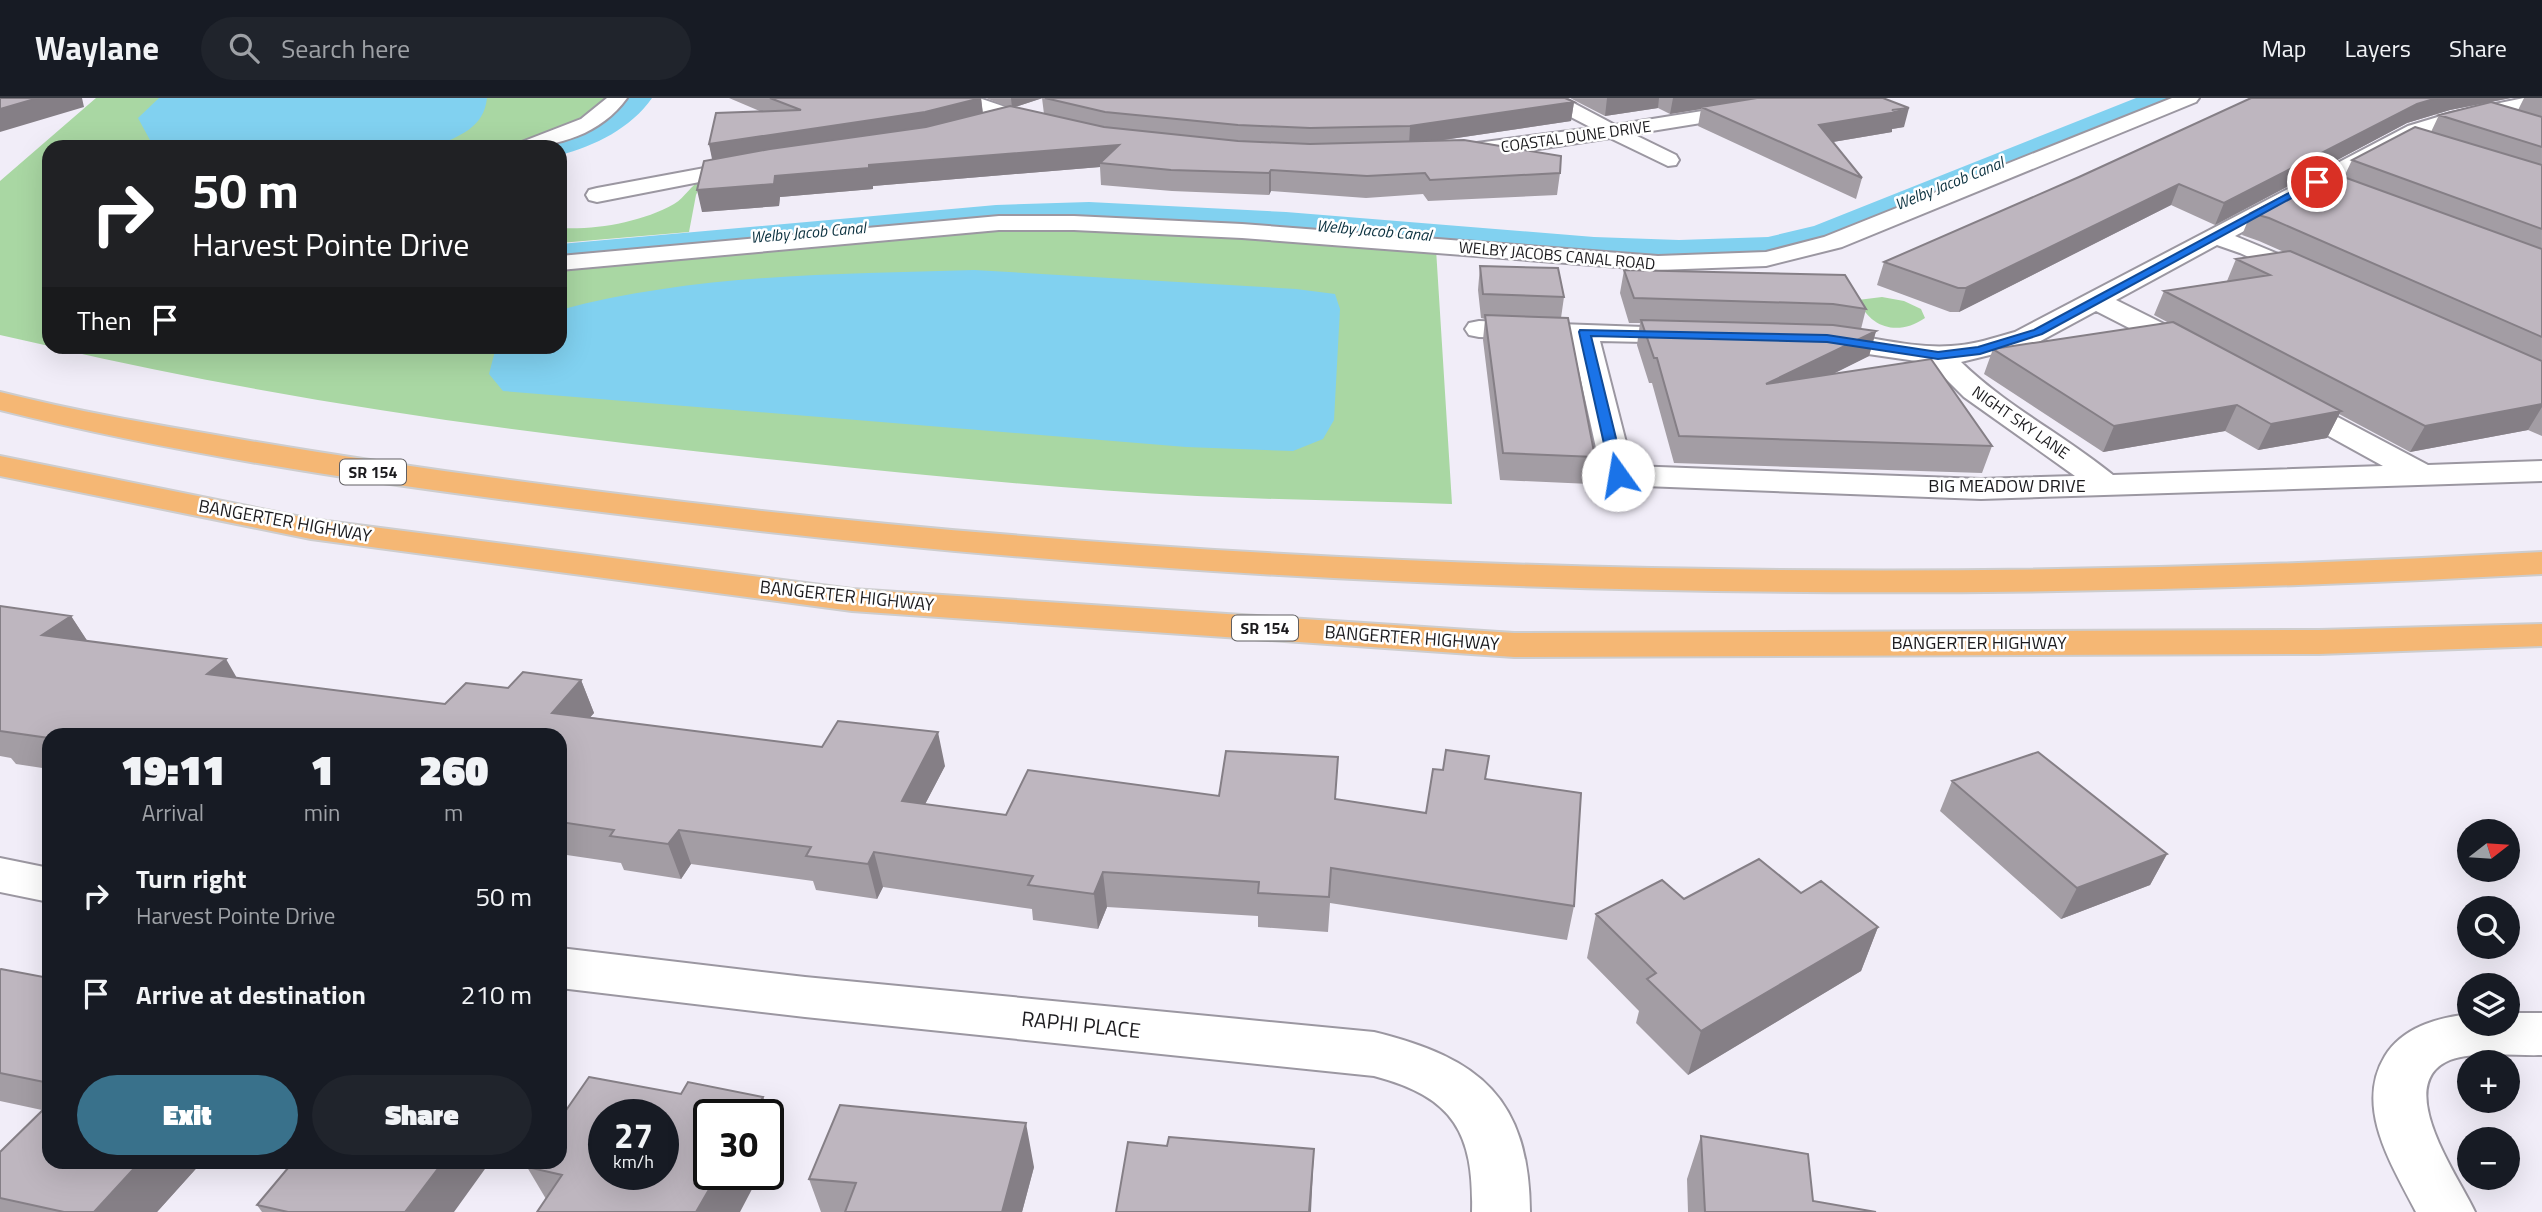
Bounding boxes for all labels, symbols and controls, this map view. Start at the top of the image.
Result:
search box [201,17,691,80]
text: Waylane [35,23,159,73]
icon: search [225,29,263,67]
text: Search here [281,29,410,68]
text: Map [2262,30,2307,66]
text: Layers [2345,30,2411,66]
text: Share [2449,30,2507,66]
street label: COASTAL DUNE DRIVE [1499,114,1653,158]
water label: Welby Jacob Canal [1891,150,2009,216]
text: 50 m [192,152,299,227]
pin [2287,152,2347,212]
icon: arrive [2298,163,2336,201]
icon: right [77,168,168,259]
water label: Welby Jacob Canal [1315,213,1434,247]
water label: Welby Jacob Canal [749,215,868,249]
text: Harvest Pointe Drive [192,220,469,268]
street label: WELBY JACOBS CANAL ROAD [1458,234,1656,276]
text: Then [77,301,132,340]
icon: arrive [146,301,184,339]
street label: NIGHT SKY LANE [1967,379,2075,465]
position arrow [1581,438,1655,512]
road number: SR 154 [340,460,406,484]
street label: BIG MEADOW DRIVE [1928,472,2086,499]
street label: BANGERTER HIGHWAY [197,492,374,549]
street label: BANGERTER HIGHWAY [759,573,936,618]
road number: SR 154 [1232,615,1298,640]
street label: BANGERTER HIGHWAY [1324,618,1501,657]
street label: BANGERTER HIGHWAY [1891,629,2067,656]
text: 19:11 [121,737,225,801]
text: 1 [311,737,334,801]
text: 260 [419,737,488,801]
text: Arrival [142,795,204,830]
text: min [304,795,340,830]
text: m [444,795,463,830]
north arrow [2457,819,2520,882]
map controls [2457,819,2520,1190]
text: Turn right [136,859,247,898]
icon: right [77,877,115,915]
text: 50 m [475,877,532,916]
button: search [2457,896,2520,959]
text: Harvest Pointe Drive [136,898,335,933]
button: layers [2457,973,2520,1036]
icon: arrive [77,975,115,1013]
text: Arrive at destination [136,975,366,1014]
text: 210 m [461,975,532,1014]
street label: RAPHI PLACE [1020,1002,1142,1046]
button: + [2457,1050,2520,1113]
button: Exit [77,1075,298,1155]
button: Share [312,1075,532,1155]
speed limit sign: 30 [693,1099,784,1190]
text: 27 [614,1108,653,1162]
button: − [2457,1127,2520,1190]
text: km/h [613,1148,654,1175]

